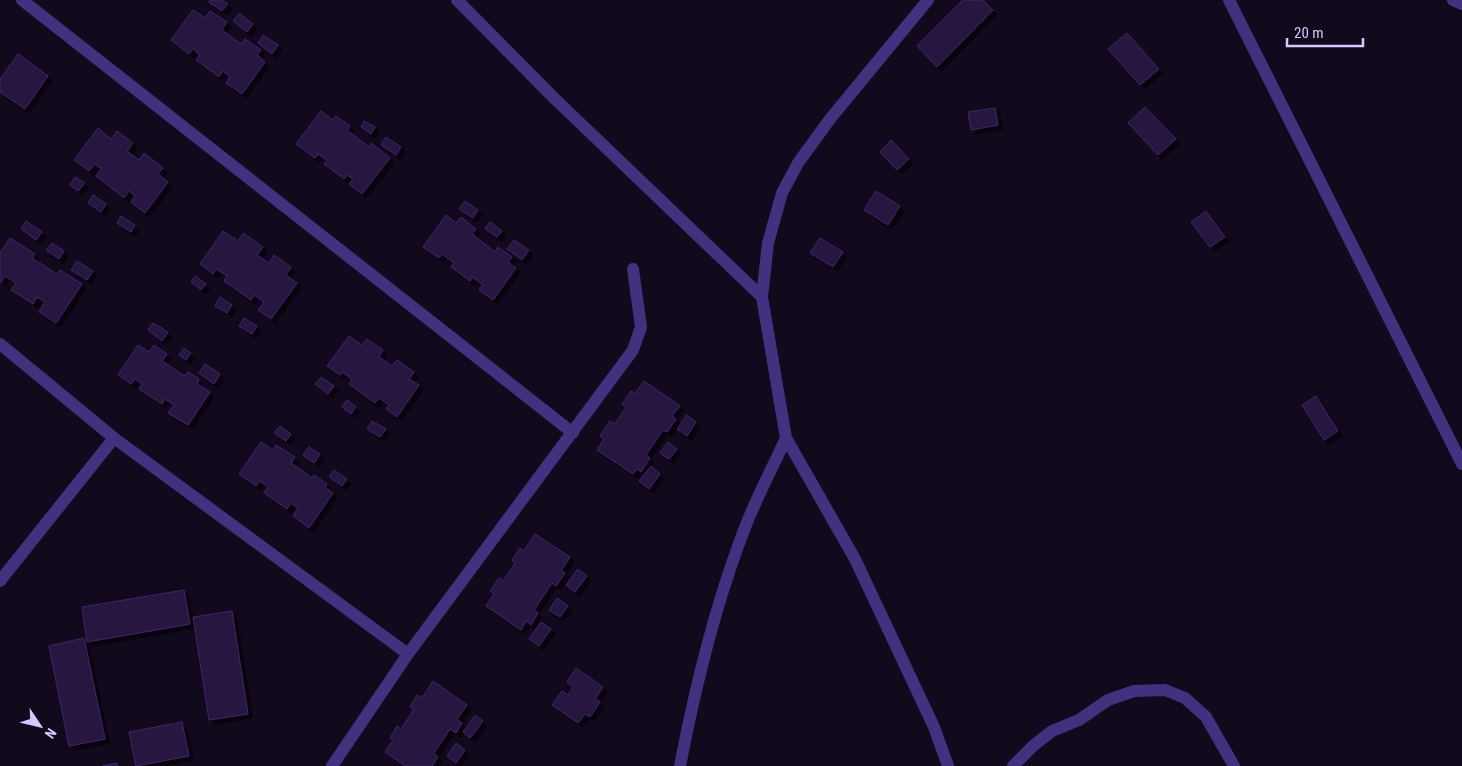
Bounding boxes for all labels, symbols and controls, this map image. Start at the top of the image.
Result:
scale bar [1287,15,1363,47]
text: 20 m [1294,24,1324,42]
north arrow [15,701,65,751]
text: N [42,725,60,742]

